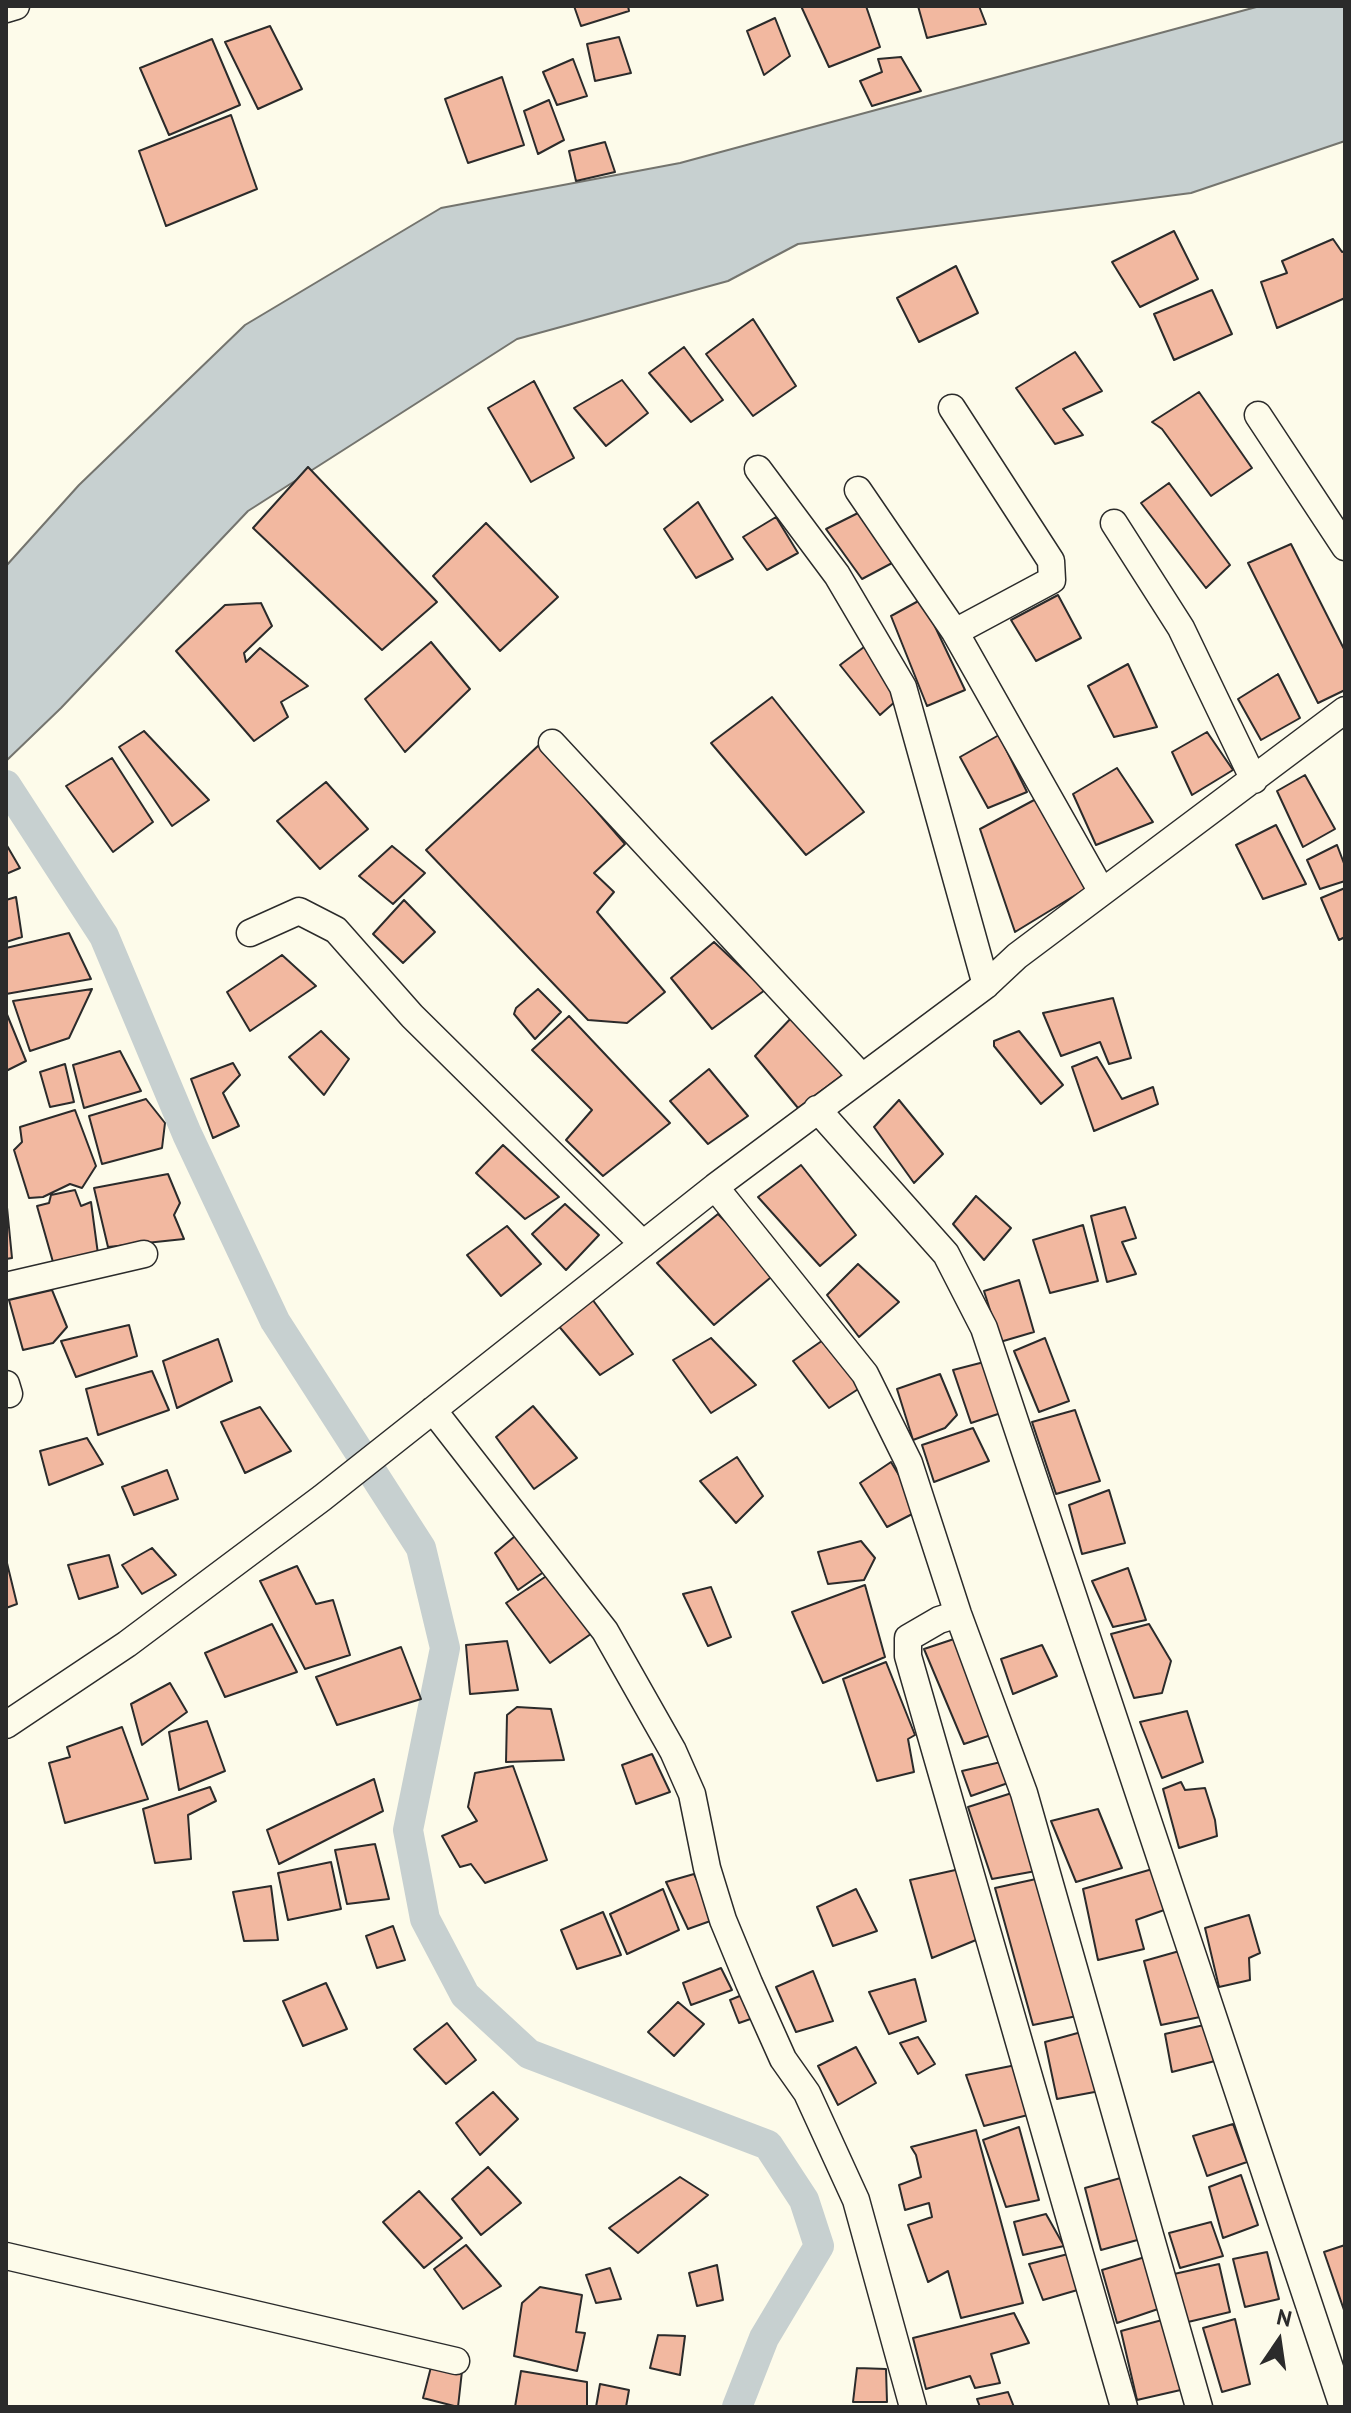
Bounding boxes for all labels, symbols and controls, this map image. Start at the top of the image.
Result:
north arrow [1239,2301,1319,2381]
text: N [1274,2302,1295,2333]

